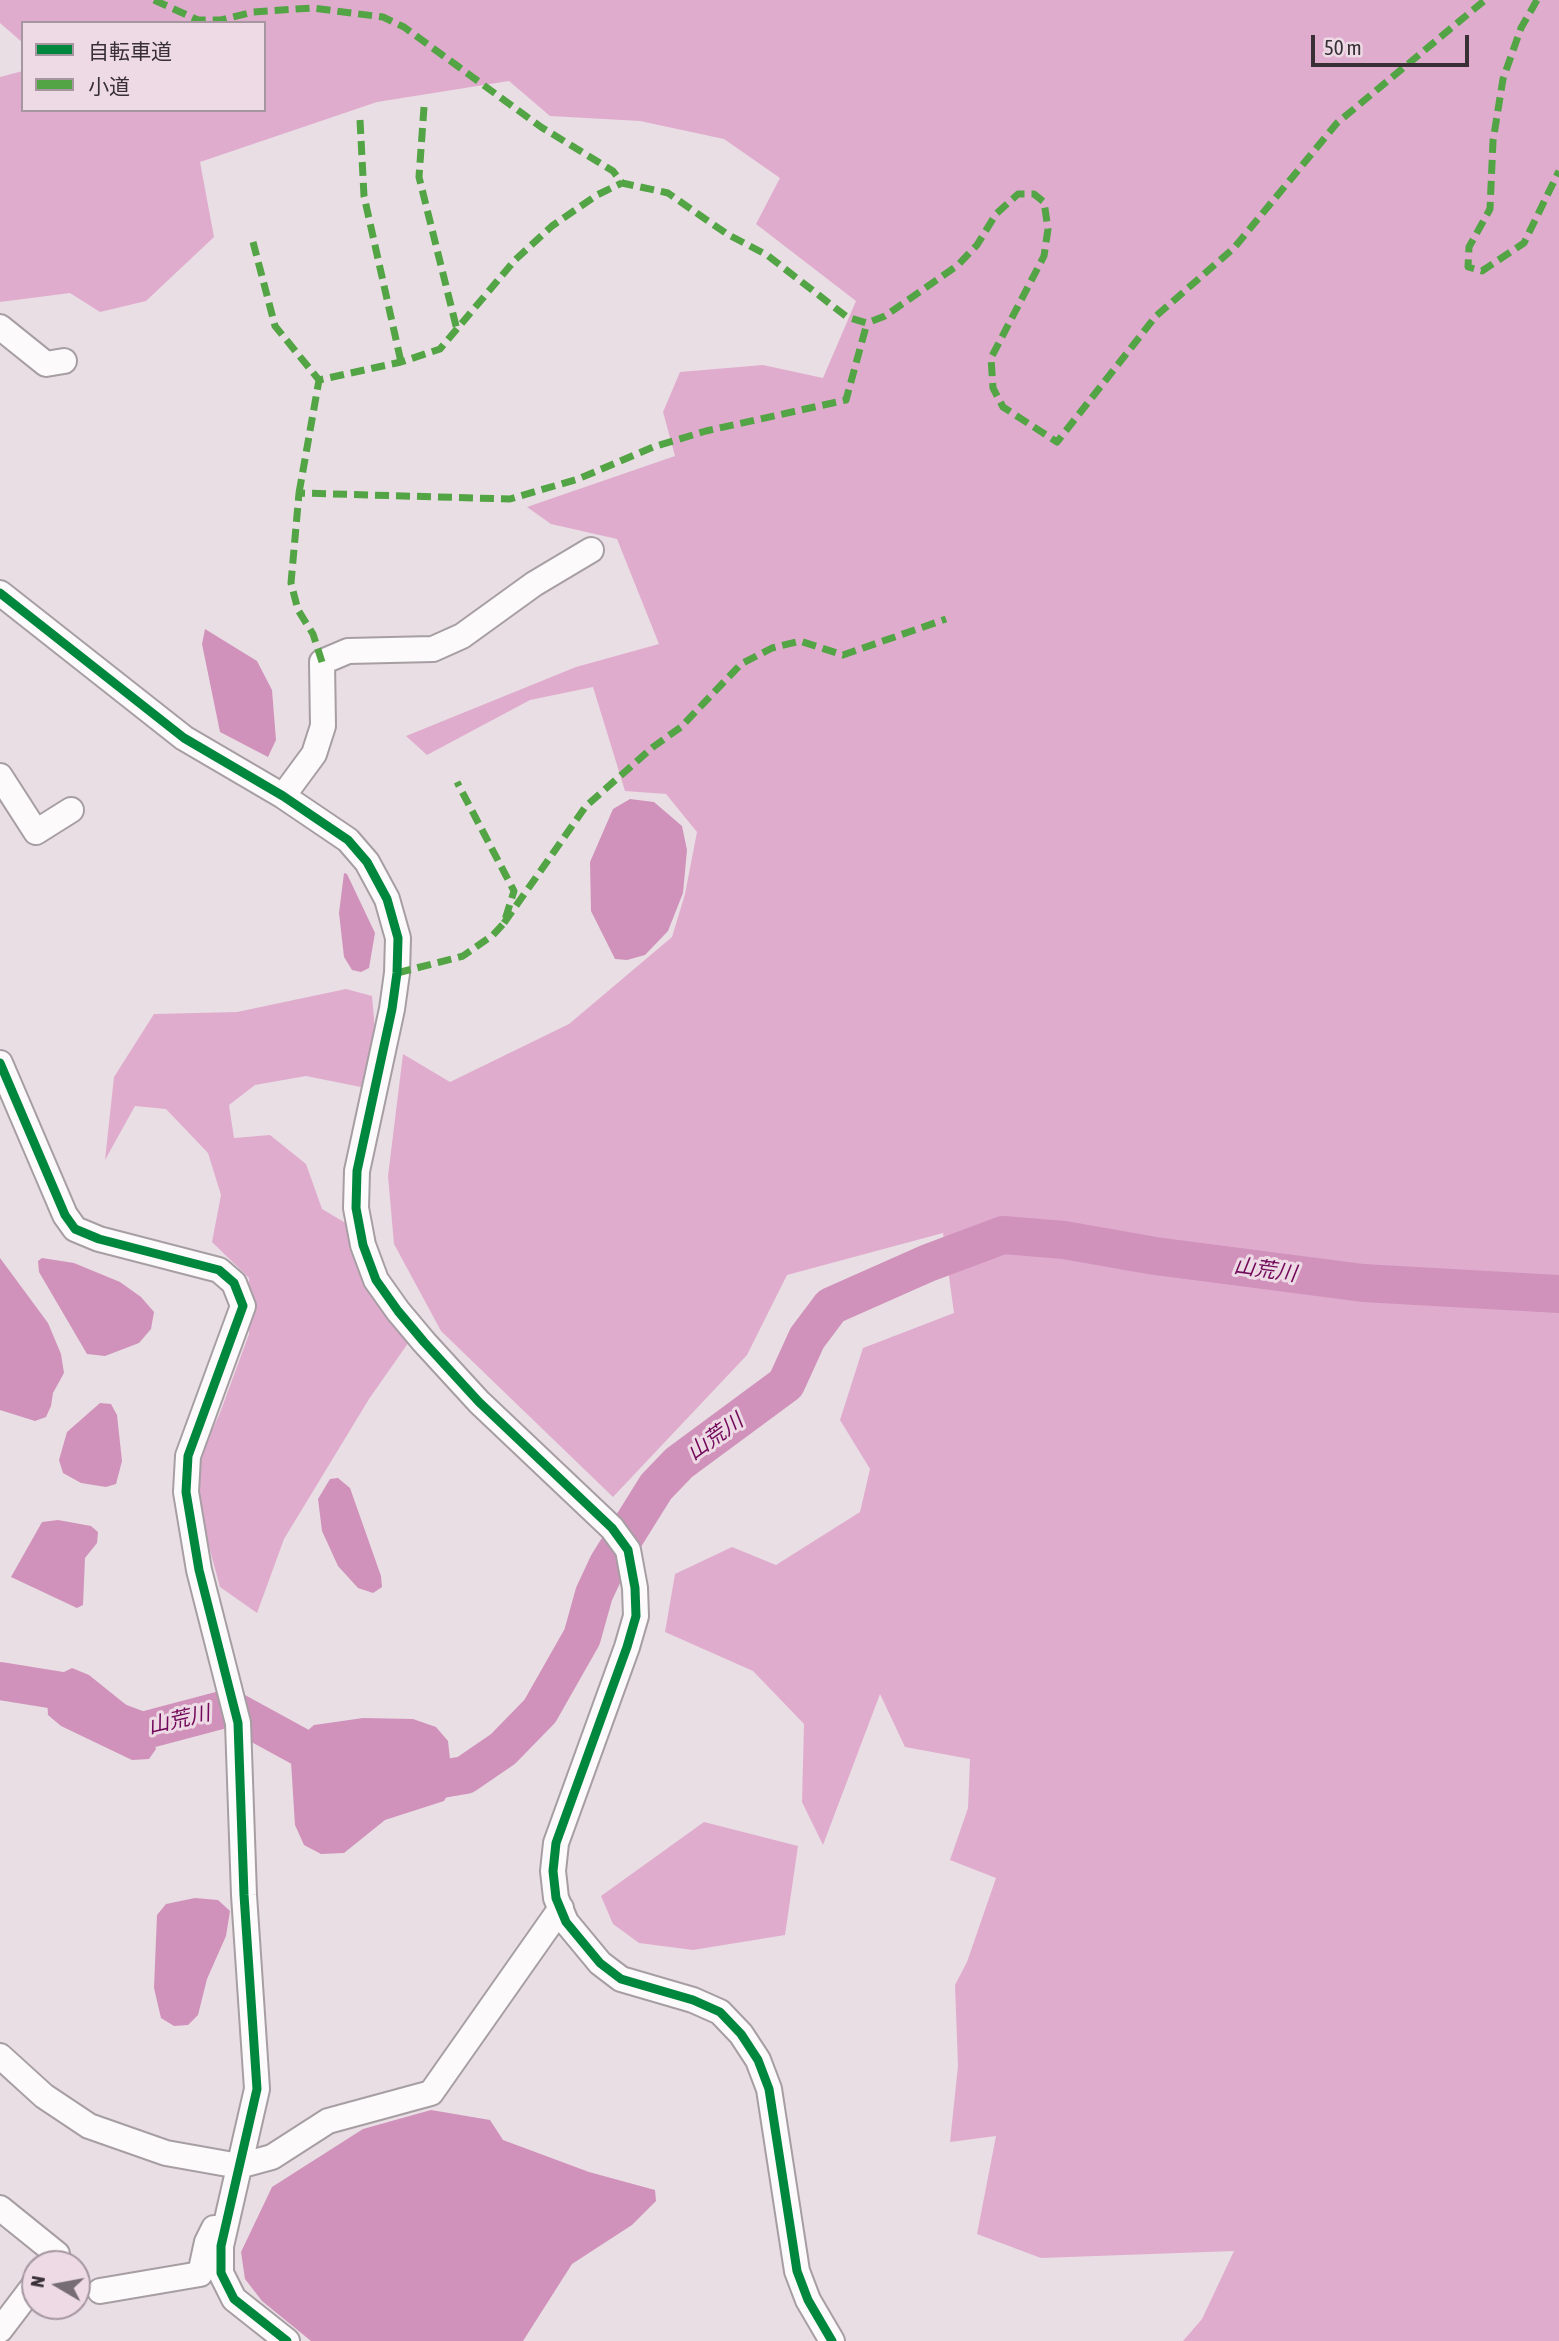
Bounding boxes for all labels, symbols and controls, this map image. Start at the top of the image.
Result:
legend [21,21,266,112]
scale bar [1314,21,1472,65]
text: 50 m [1324,35,1362,59]
text: 自転車道 [88,39,172,63]
text: 小道 [88,74,130,98]
water label: 山荒川 [1232,1253,1298,1287]
water label: 山荒川 [682,1408,748,1466]
water label: 山荒川 [145,1701,213,1739]
north arrow [21,2250,91,2320]
text: N [25,2274,49,2289]

